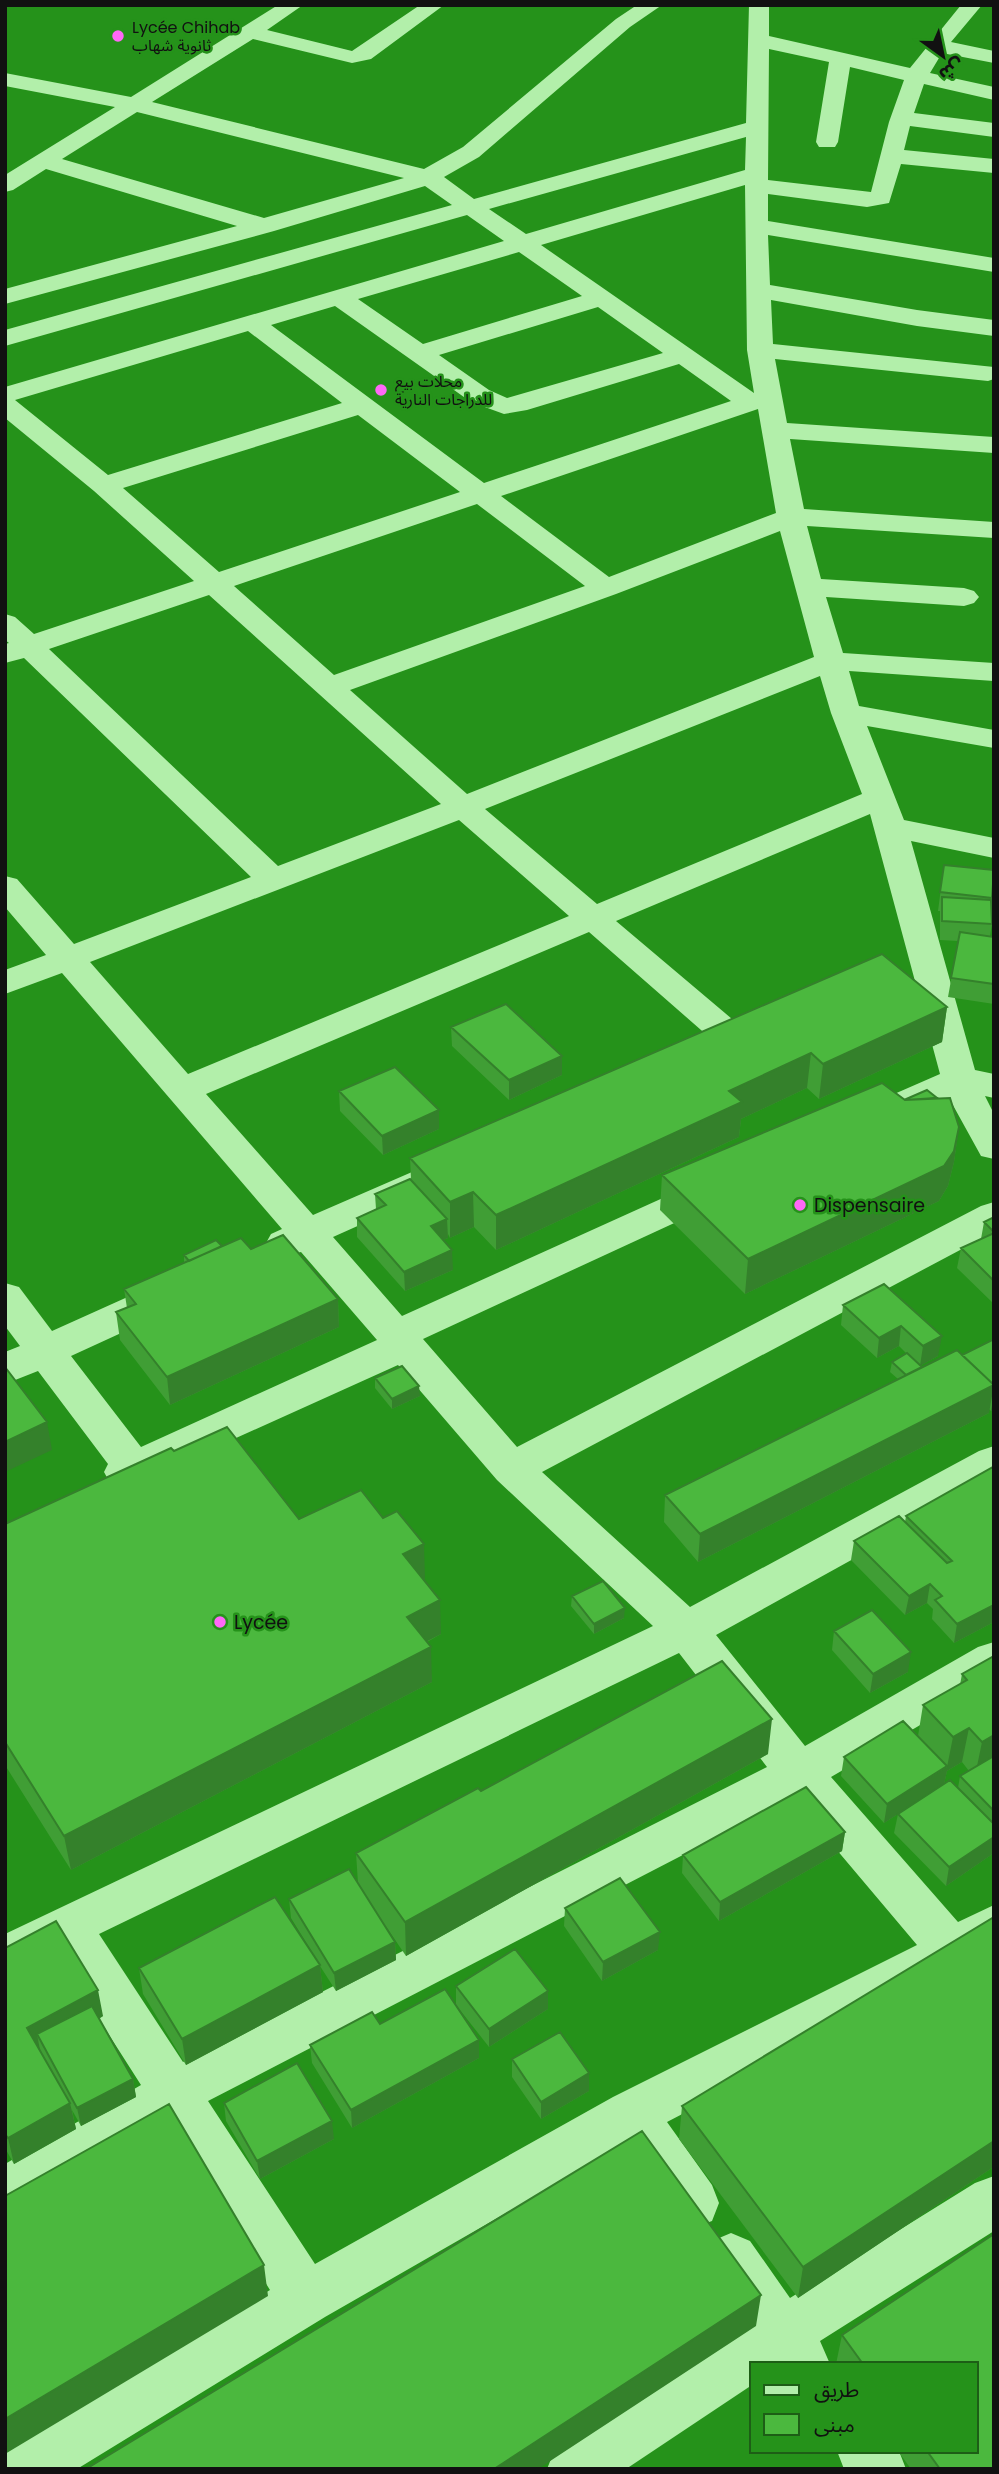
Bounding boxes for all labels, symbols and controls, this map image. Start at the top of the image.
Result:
place label: Lycée Chihab ثانوية شهاب [132,16,240,57]
north arrow [908,21,978,91]
marker: Lycée Chihab ثانوية شهاب [110,28,126,44]
text: ش [934,51,970,88]
place label: محلات بيع للدراجات النارية [395,370,492,411]
marker: محلات بيع للدراجات النارية [373,382,389,398]
place label: Dispensaire [814,1192,925,1219]
marker: Dispensaire [792,1197,808,1213]
place label: Lycée [234,1609,288,1636]
marker: Lycée [212,1614,228,1630]
legend [750,2362,978,2453]
text: طريق [814,2375,859,2404]
text: مبنى [814,2410,855,2439]

